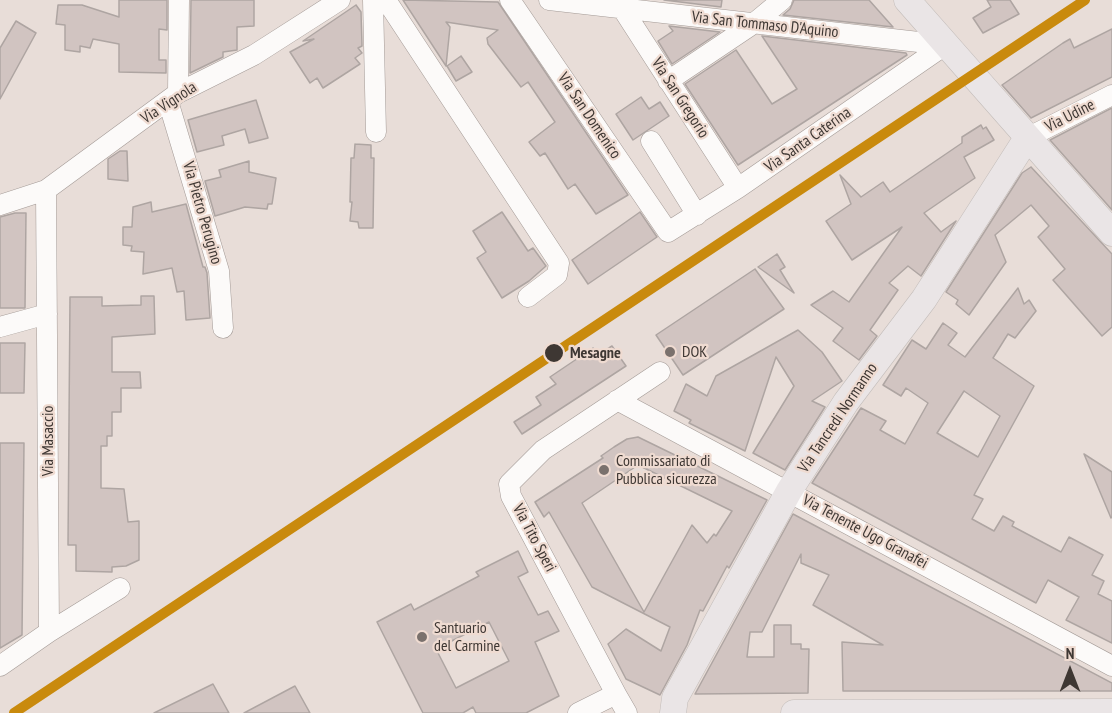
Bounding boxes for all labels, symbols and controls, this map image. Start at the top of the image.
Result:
street label: Via San Tommaso D'Aquino [691,8,839,42]
street label: Via San Gregorio [647,54,713,142]
street label: Via San Domenico [553,69,625,163]
street label: Via Vignola [138,78,200,128]
street label: Via Udine [1042,95,1098,137]
street label: Via Santa Caterina [761,103,855,177]
street label: Via Pietro Perugino [178,159,226,267]
marker: Mesagne [543,342,565,364]
place label: DOK [682,342,707,362]
place label: Mesagne [570,343,621,363]
marker: DOK [663,345,677,359]
street label: Via Tancredi Normanno [794,360,882,476]
street label: Via Masaccio [38,406,58,476]
place label: Commissariato di Pubblica sicurezza [616,451,717,489]
marker: Commissariato di Pubblica sicurezza [597,463,611,477]
street label: Via Tenente Ugo Granafei [799,491,931,573]
street label: Via Tito Speri [508,501,560,575]
place label: Santuario del Carmine [434,618,500,656]
marker: Santuario del Carmine [415,630,429,644]
north arrow [1040,641,1100,701]
text: N [1066,643,1074,663]

